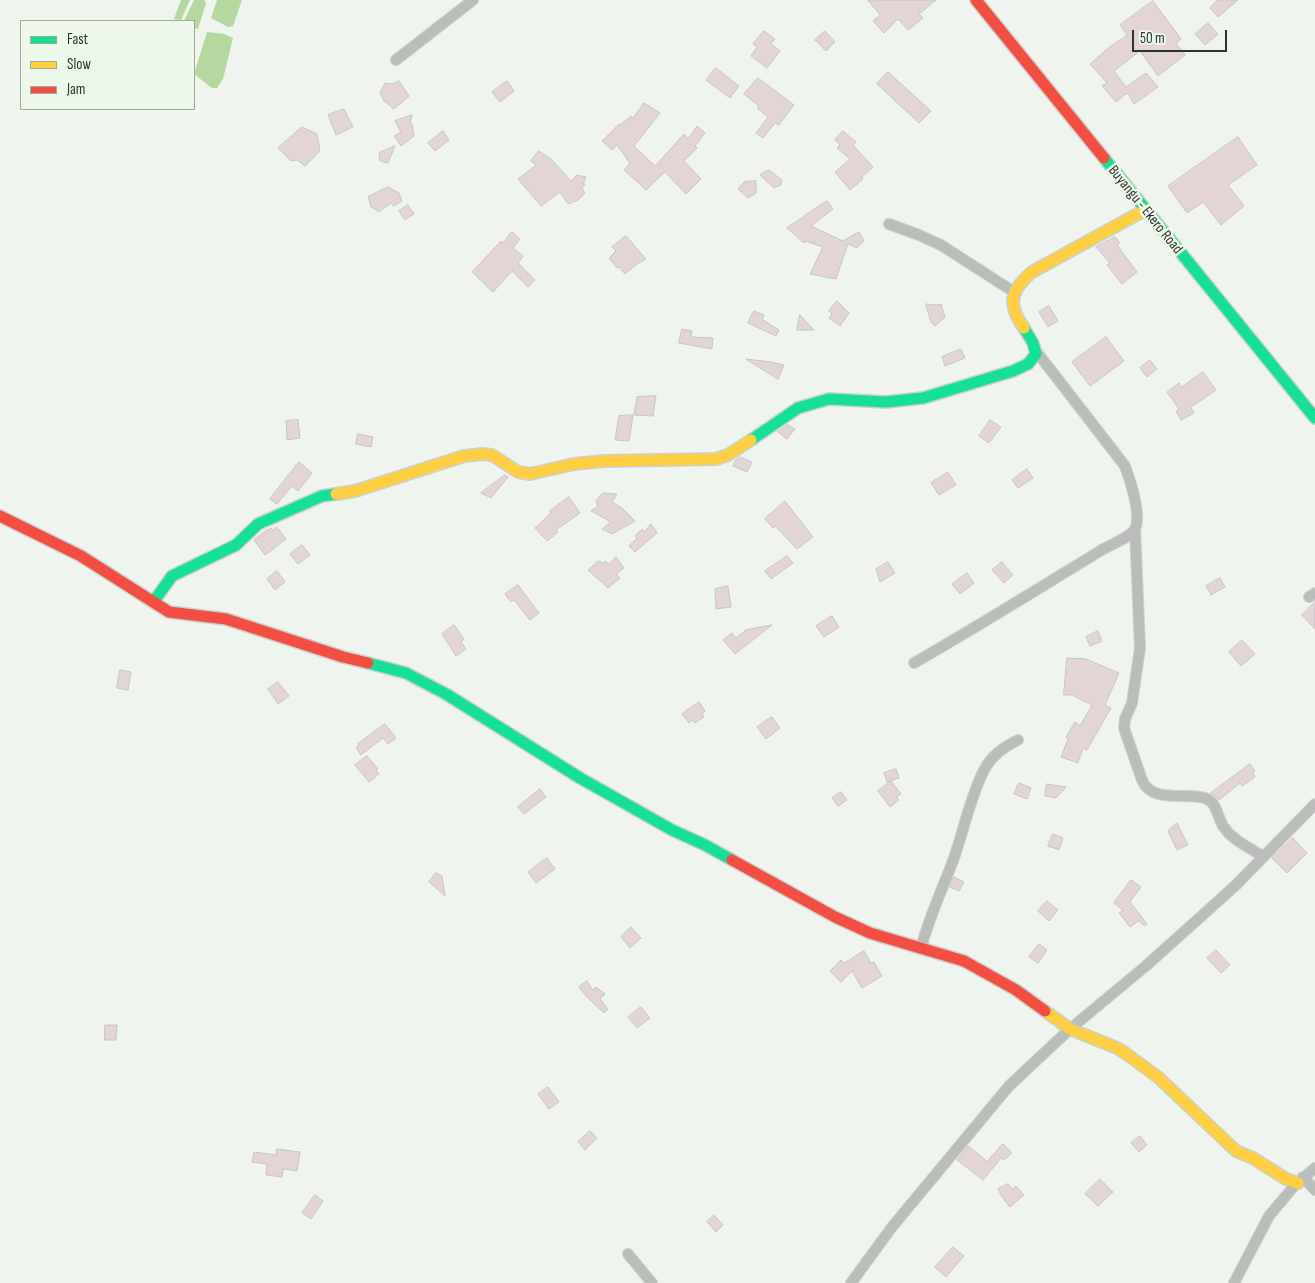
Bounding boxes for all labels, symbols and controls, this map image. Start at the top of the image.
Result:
legend [20,20,195,110]
scale bar [1135,20,1230,52]
text: 50 m [1140,29,1165,48]
text: Fast [67,30,88,49]
text: Slow [67,55,91,74]
text: Jam [67,80,85,99]
street label: Buyangu - Ekero Road [1104,162,1186,258]

